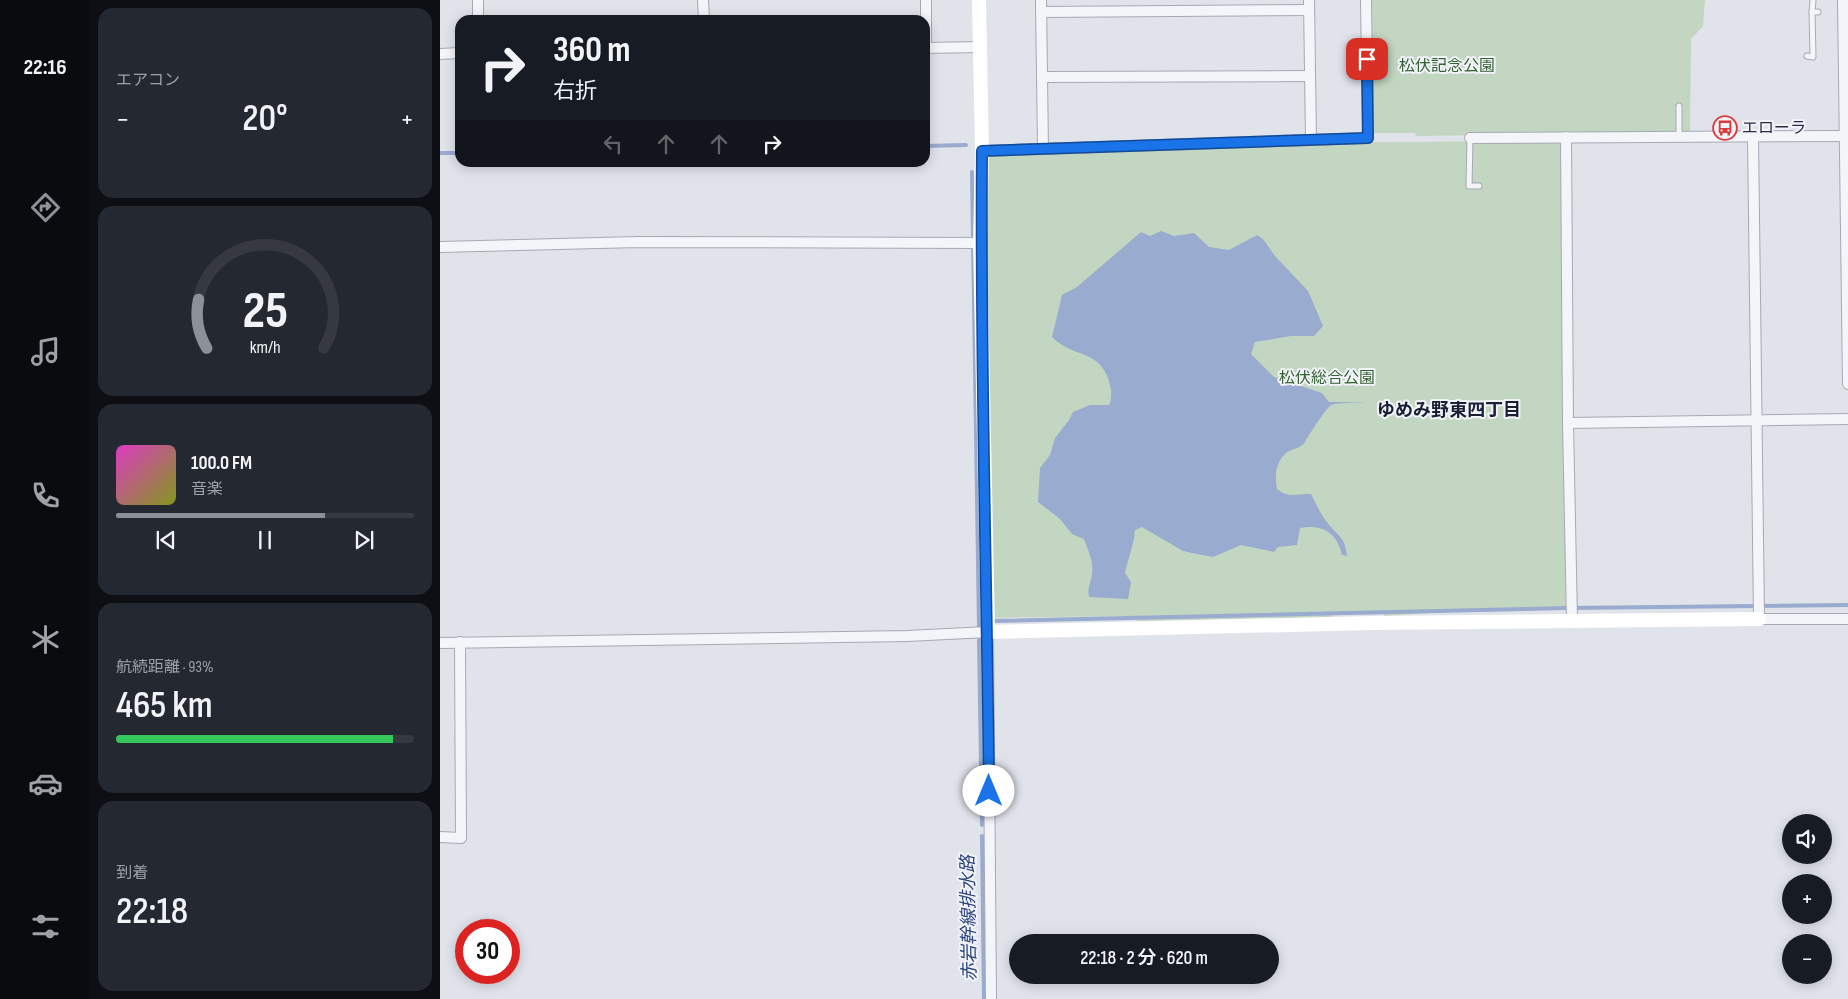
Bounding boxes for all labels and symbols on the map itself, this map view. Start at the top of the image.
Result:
pin [1346,38,1388,80]
park label: 松伏記念公園 [1399,57,1495,76]
bus stop icon: エローラ [1712,115,1738,141]
place label: エローラ [1742,119,1806,138]
park label: 松伏総合公園 [1279,369,1375,388]
district label: ゆめみ野東四丁目 [1377,400,1521,421]
position arrow [962,764,1014,816]
water label: 赤岩幹線排水路 [957,853,981,981]
speed limit sign: 30 [455,919,520,984]

